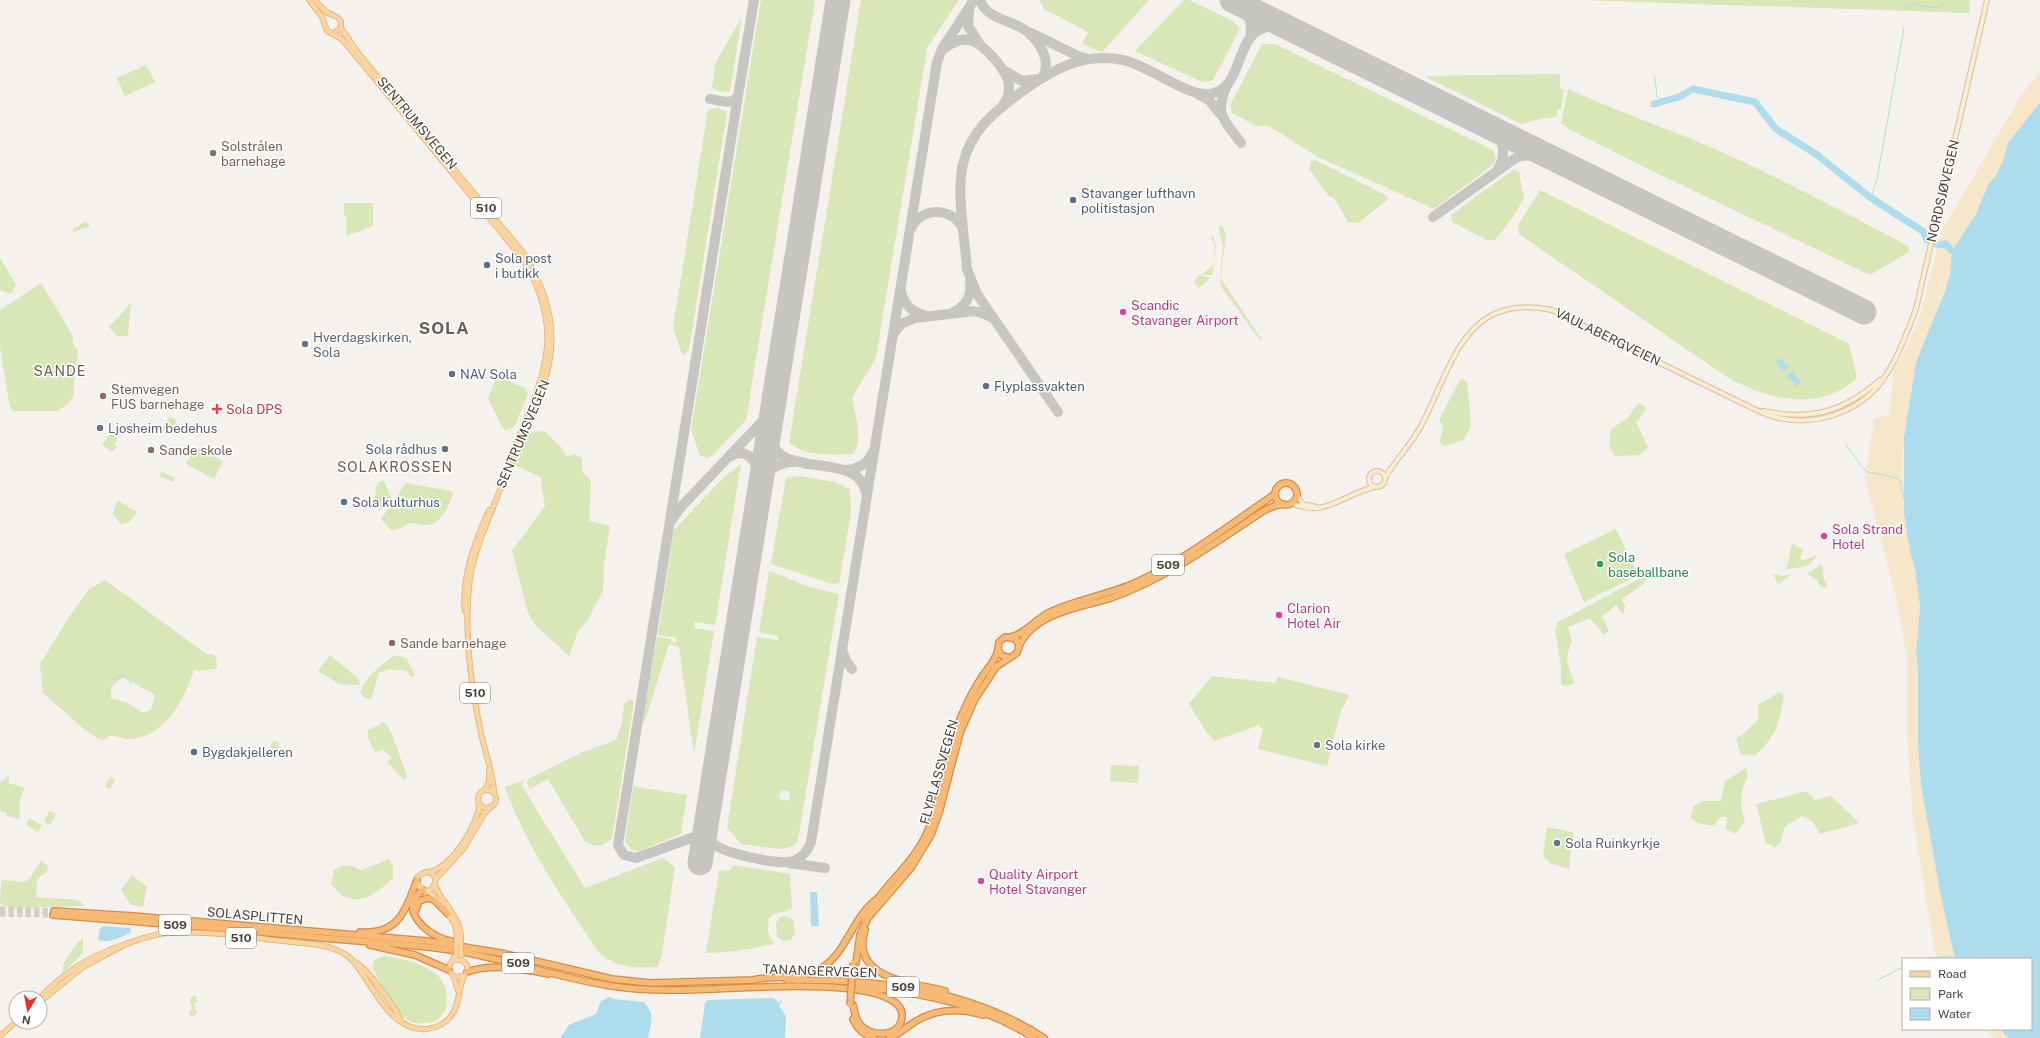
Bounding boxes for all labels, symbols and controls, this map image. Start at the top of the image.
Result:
street label: SENTRUMSVEGEN [374,74,460,172]
street label: NORDSJØVEGEN [1924,138,1962,244]
place label: Solstrålen barnehage [221,139,286,169]
marker: Solstrålen barnehage [208,148,218,158]
place label: Stavanger lufthavn politistasjon [1081,186,1196,216]
marker: Stavanger lufthavn politistasjon [1068,195,1078,205]
road number: 510 [471,198,501,218]
place label: Sola post i butikk [495,251,552,281]
marker: Sola post i butikk [482,260,492,270]
place label: Scandic Stavanger Airport [1131,298,1239,328]
street label: VAULABERGVEIEN [1553,305,1663,369]
marker: Scandic Stavanger Airport [1118,307,1128,317]
district label: SOLA [418,318,470,338]
place label: Hverdagskirken, Sola [313,330,412,360]
marker: Hverdagskirken, Sola [300,339,310,349]
district label: SANDE [33,363,87,379]
place label: NAV Sola [460,367,517,382]
marker: NAV Sola [447,369,457,379]
street label: SENTRUMSVEGEN [493,378,553,490]
place label: Flyplassvakten [994,379,1085,394]
marker: Flyplassvakten [981,381,991,391]
place label: Stemvegen FUS barnehage [111,382,204,412]
marker: Stemvegen FUS barnehage [98,391,108,401]
place label: Sola DPS [226,402,282,417]
marker: Sola DPS [211,403,223,415]
place label: Ljosheim bedehus [108,421,217,436]
marker: Ljosheim bedehus [95,423,105,433]
place label: Sola rådhus [365,442,437,457]
place label: Sande skole [159,443,232,458]
marker: Sola rådhus [440,444,450,454]
marker: Sande skole [146,445,156,455]
district label: SOLAKROSSEN [337,459,453,475]
place label: Sola kulturhus [352,495,440,510]
marker: Sola kulturhus [339,497,349,507]
place label: Sola Strand Hotel [1832,522,1903,552]
marker: Sola Strand Hotel [1819,531,1829,541]
place label: Sola baseballbane [1608,550,1689,580]
road number: 509 [1152,555,1184,575]
marker: Sola baseballbane [1595,559,1605,569]
place label: Clarion Hotel Air [1287,601,1341,631]
marker: Clarion Hotel Air [1274,610,1284,620]
place label: Sande barnehage [400,636,506,651]
marker: Sande barnehage [387,638,397,648]
road number: 510 [460,683,490,703]
street label: FLYPLASSVEGEN [917,718,961,826]
place label: Sola kirke [1325,738,1385,753]
marker: Sola kirke [1312,740,1322,750]
place label: Bygdakjelleren [202,745,293,760]
marker: Bygdakjelleren [189,747,199,757]
place label: Sola Ruinkyrkje [1565,836,1660,851]
marker: Sola Ruinkyrkje [1552,838,1562,848]
place label: Quality Airport Hotel Stavanger [989,867,1087,897]
marker: Quality Airport Hotel Stavanger [976,876,986,886]
street label: SOLASPLITTEN [206,904,304,928]
road number: 509 [159,915,191,935]
road number: 510 [226,928,256,948]
road number: 509 [502,953,534,973]
legend [1902,958,2032,1030]
street label: TANANGERVEGEN [762,961,878,981]
text: Road [1938,967,1966,981]
road number: 509 [887,977,919,997]
text: Park [1938,987,1964,1001]
north arrow [8,990,48,1030]
text: Water [1938,1007,1972,1021]
text: N [21,1013,32,1027]

